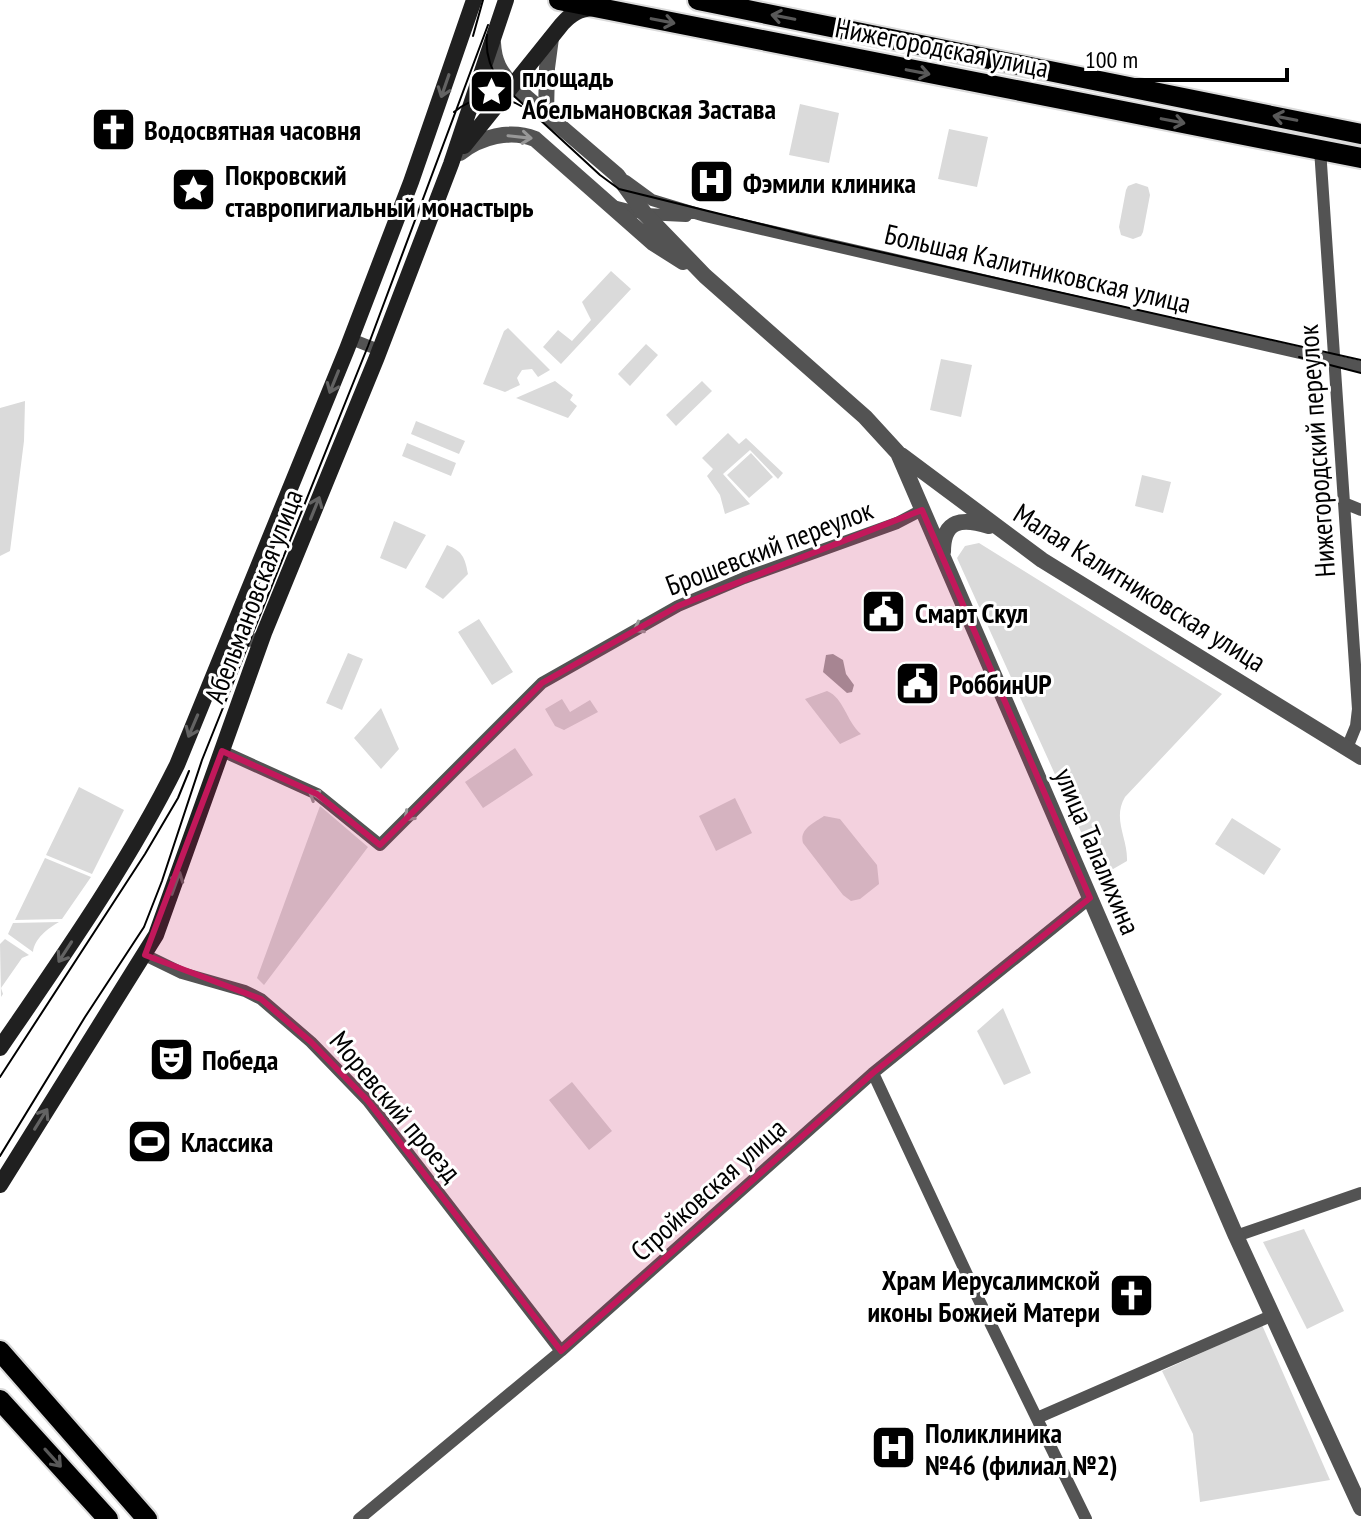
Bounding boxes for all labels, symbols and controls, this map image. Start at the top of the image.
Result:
street label: Нижегородская улица [832,8,1052,86]
one-way arrow [770,9,796,24]
one-way arrow [650,15,675,30]
scale bar [1073,32,1287,82]
text: 100 m [1085,44,1138,75]
place label: площадь Абельмановская Застава [521,58,776,127]
one-way arrow [905,65,930,80]
place icon: площадь Абельмановская Застава [467,68,515,116]
one-way arrow [437,73,452,98]
church icon: Водосвятная часовня [89,105,137,153]
one-way arrow [1272,110,1298,125]
place label: Водосвятная часовня [144,111,361,148]
one-way arrow [1160,114,1186,129]
one-way arrow [506,129,533,144]
place label: Покровский ставропигиальный монастырь [225,156,534,225]
hospital icon: Фэмили клиника [688,158,736,206]
place label: Фэмили клиника [743,164,916,201]
place icon: Покровский ставропигиальный монастырь [170,166,218,214]
street label: Большая Калитниковская улица [881,215,1195,321]
street label: Нижегородский переулок [1289,323,1343,579]
one-way arrow [326,369,340,394]
street label: Абельмановская улица [195,484,311,708]
street label: Брошевский переулок [660,490,878,604]
street label: Малая Калитниковская улица [1007,494,1273,680]
one-way arrow [309,496,323,521]
public building icon: Смарт Скул [860,588,908,636]
place label: Смарт Скул [915,594,1028,631]
one-way arrow [633,617,656,633]
public building icon: РоббинUP [894,659,942,707]
place label: РоббинUP [949,665,1052,702]
one-way arrow [185,713,200,738]
street label: улица Талалихина [1046,762,1150,940]
one-way arrow [308,789,330,806]
one-way arrow [403,803,423,822]
one-way arrow [169,871,184,896]
one-way arrow [57,940,73,963]
street label: Моревский проезд [322,1023,470,1189]
theatre icon: Победа [147,1035,195,1083]
place label: Победа [202,1041,278,1078]
one-way arrow [34,1108,50,1131]
street label: Стройковская улица [622,1109,794,1269]
sports icon: Классика [126,1117,174,1165]
place label: Классика [181,1123,273,1160]
place label: Храм Иерусалимской иконы Божией Матери [867,1261,1100,1330]
church icon: Храм Иерусалимской иконы Божией Матери [1107,1271,1155,1319]
place label: Поликлиника №46 (филиал №2) [925,1414,1118,1483]
hospital icon: Поликлиника №46 (филиал №2) [870,1424,918,1472]
one-way arrow [43,1448,62,1468]

